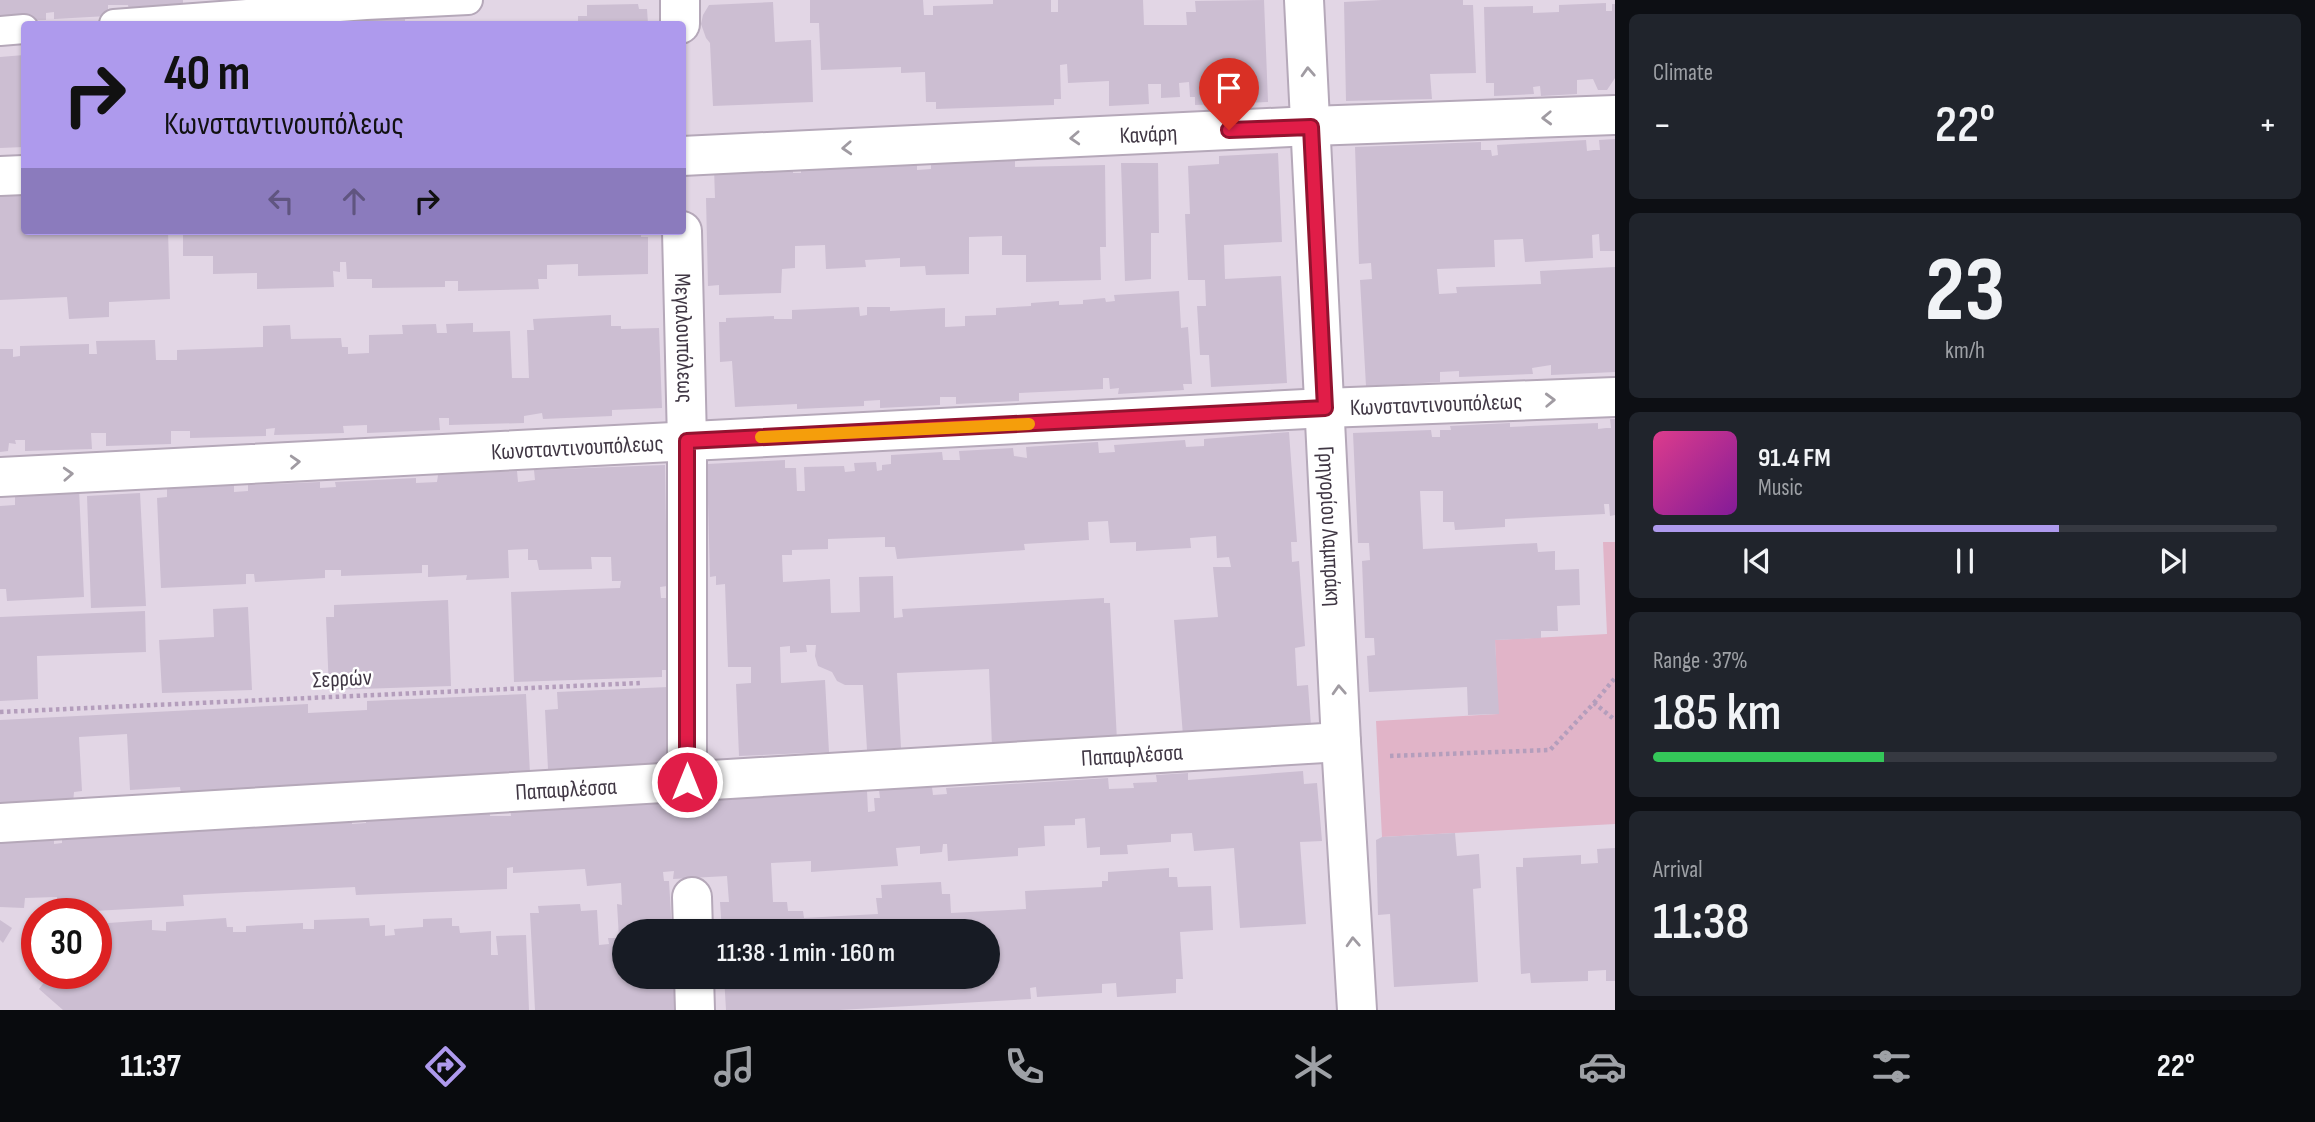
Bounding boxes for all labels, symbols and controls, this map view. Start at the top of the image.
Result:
text: 40 m [164,45,250,104]
icon: right [49,49,140,140]
pin [1199,58,1259,130]
text: Climate [1653,59,1713,87]
one-way arrow [1300,66,1315,77]
icon: arrive [1210,69,1248,107]
text: 22° [1935,94,1995,157]
text: − [1653,103,1672,148]
text: + [2258,103,2277,148]
text: Κωνσταντινουπόλεως [164,105,404,144]
one-way arrow [1541,110,1552,125]
street label: Κανάρη [1119,119,1178,150]
one-way arrow [1069,130,1080,145]
one-way arrow [842,141,853,156]
icon: left [262,182,300,220]
icon: ahead [335,182,373,220]
icon: right [408,182,446,220]
text: 23 [1925,237,2005,346]
street label: Μεγαλουπόλεως [668,273,699,403]
text: km/h [1945,337,1985,365]
street label: Κωνσταντινουπόλεως [1349,388,1523,422]
one-way arrow [1545,392,1556,407]
street label: Κωνσταντινουπόλεως [490,429,664,466]
text: 91.4 FM [1758,443,1831,474]
street label: Γρηγορίου Λαμπράκη [1311,445,1347,607]
one-way arrow [290,454,301,469]
one-way arrow [63,466,74,481]
text: Music [1758,474,1803,502]
icon: previous [1738,542,1776,580]
icon: pause [1946,542,1984,580]
icon: next [2154,542,2192,580]
text: Range · 37% [1653,647,1748,675]
street label: Σερρών [312,663,372,695]
text: 185 km [1653,682,1782,745]
one-way arrow [1331,685,1346,696]
street label: Παπαφλέσσα [1080,739,1184,773]
position arrow [650,745,724,819]
street label: Παπαφλέσσα [514,773,618,807]
text: Arrival [1653,856,1702,884]
text: 11:38 [1653,891,1749,954]
speed limit sign: 30 [21,898,112,989]
one-way arrow [1346,936,1361,947]
text: 11:38 · 1 min · 160 m [717,938,895,969]
icon: directions [421,1042,470,1091]
icon: music [710,1042,759,1091]
icon: phone [1000,1042,1049,1091]
icon: climate [1289,1042,1338,1091]
icon: car [1578,1042,1627,1091]
icon: filters [1867,1042,1916,1091]
text: 11:37 [120,1047,181,1086]
text: 22° [2157,1047,2195,1086]

